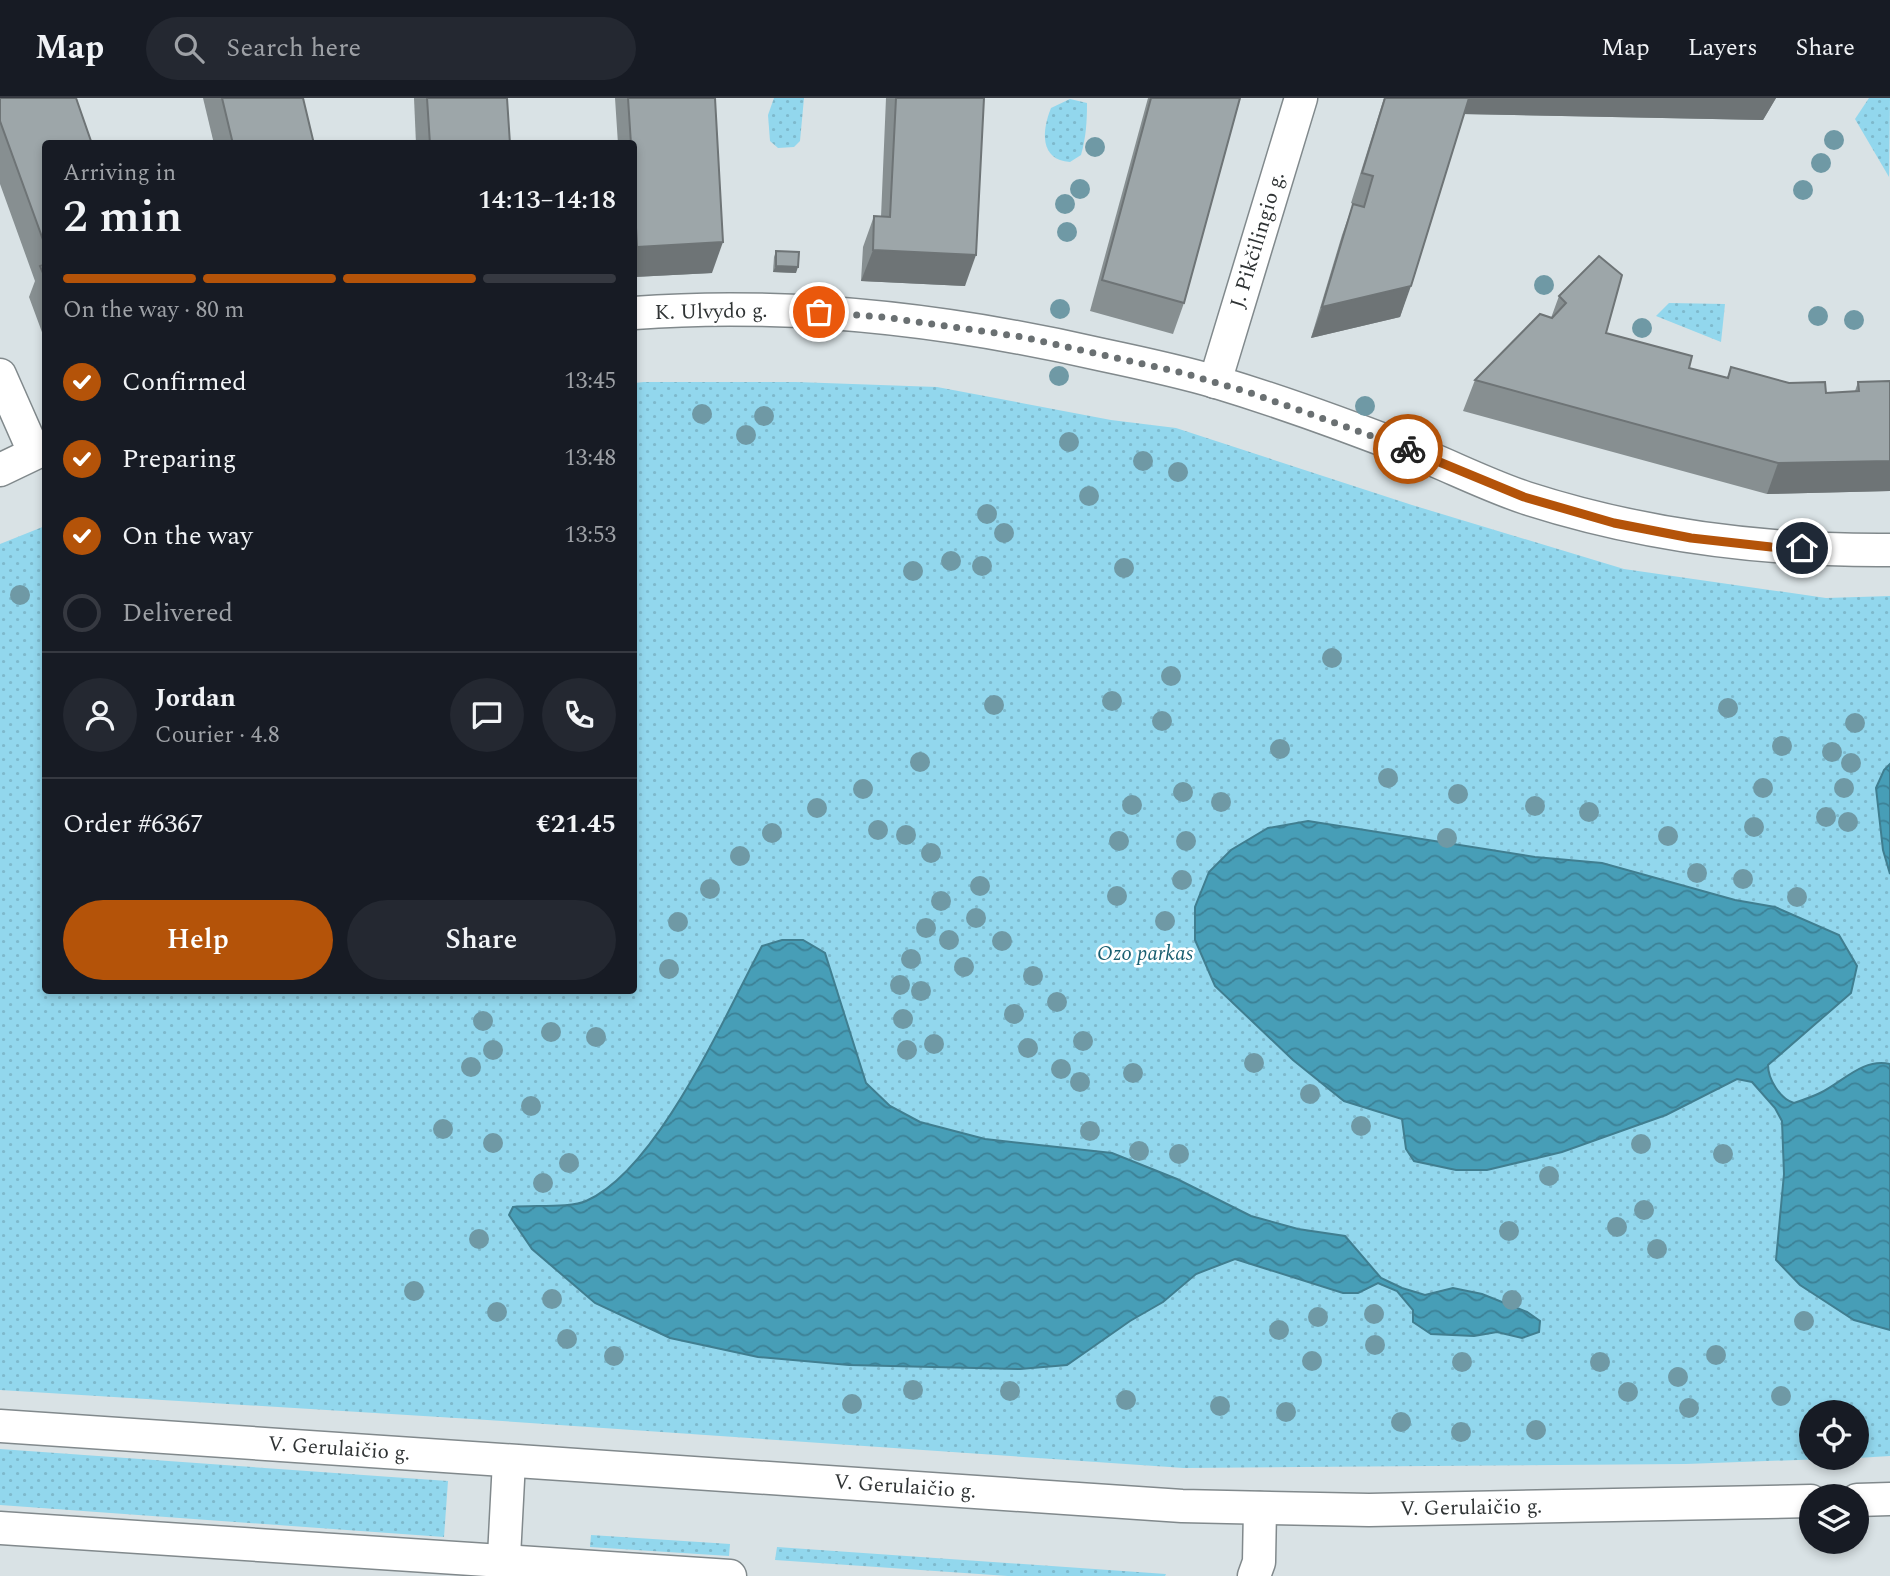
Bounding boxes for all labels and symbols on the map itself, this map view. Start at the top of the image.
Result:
street label: J. Pikčilingio g. [1222,168,1294,312]
pin [789,282,849,342]
street label: K. Ulvydo g. [654,295,768,329]
courier [1373,414,1443,484]
pin [1772,518,1832,578]
park label: Ozo parkas [1097,938,1194,970]
street label: V. Gerulaičio g. [267,1428,411,1470]
street label: V. Gerulaičio g. [833,1466,977,1508]
street label: V. Gerulaičio g. [1399,1491,1543,1525]

